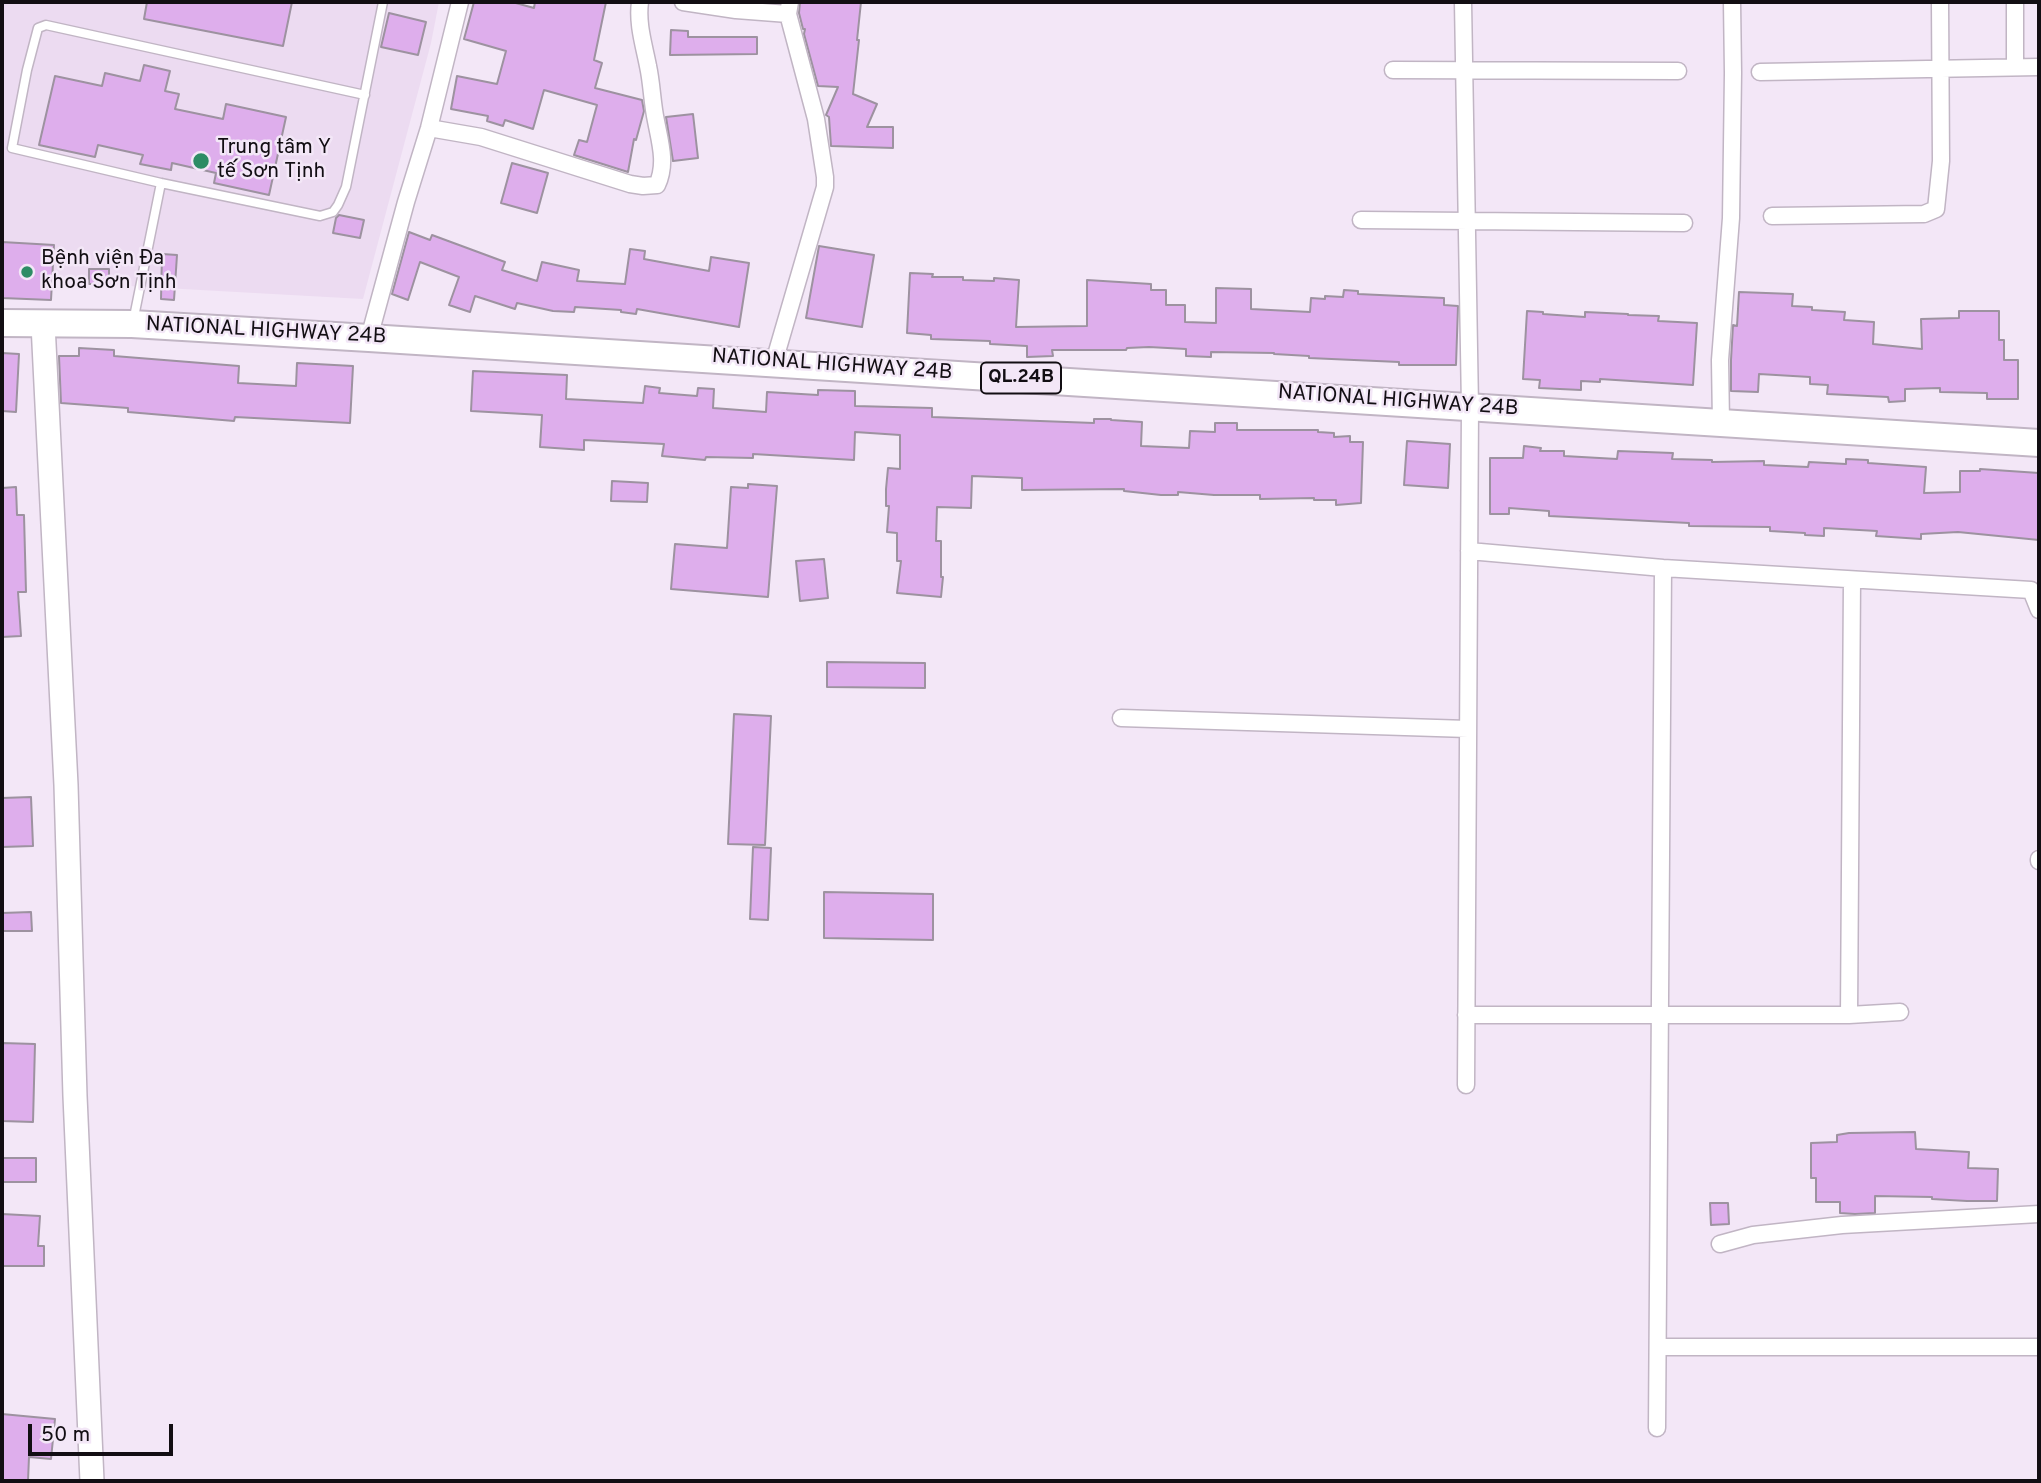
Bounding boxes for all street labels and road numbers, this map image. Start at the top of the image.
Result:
street label: NATIONAL HIGHWAY 24B [145,313,387,351]
street label: NATIONAL HIGHWAY 24B [711,345,953,387]
road number: QL.24B [981,362,1061,394]
street label: NATIONAL HIGHWAY 24B [1277,381,1519,423]

